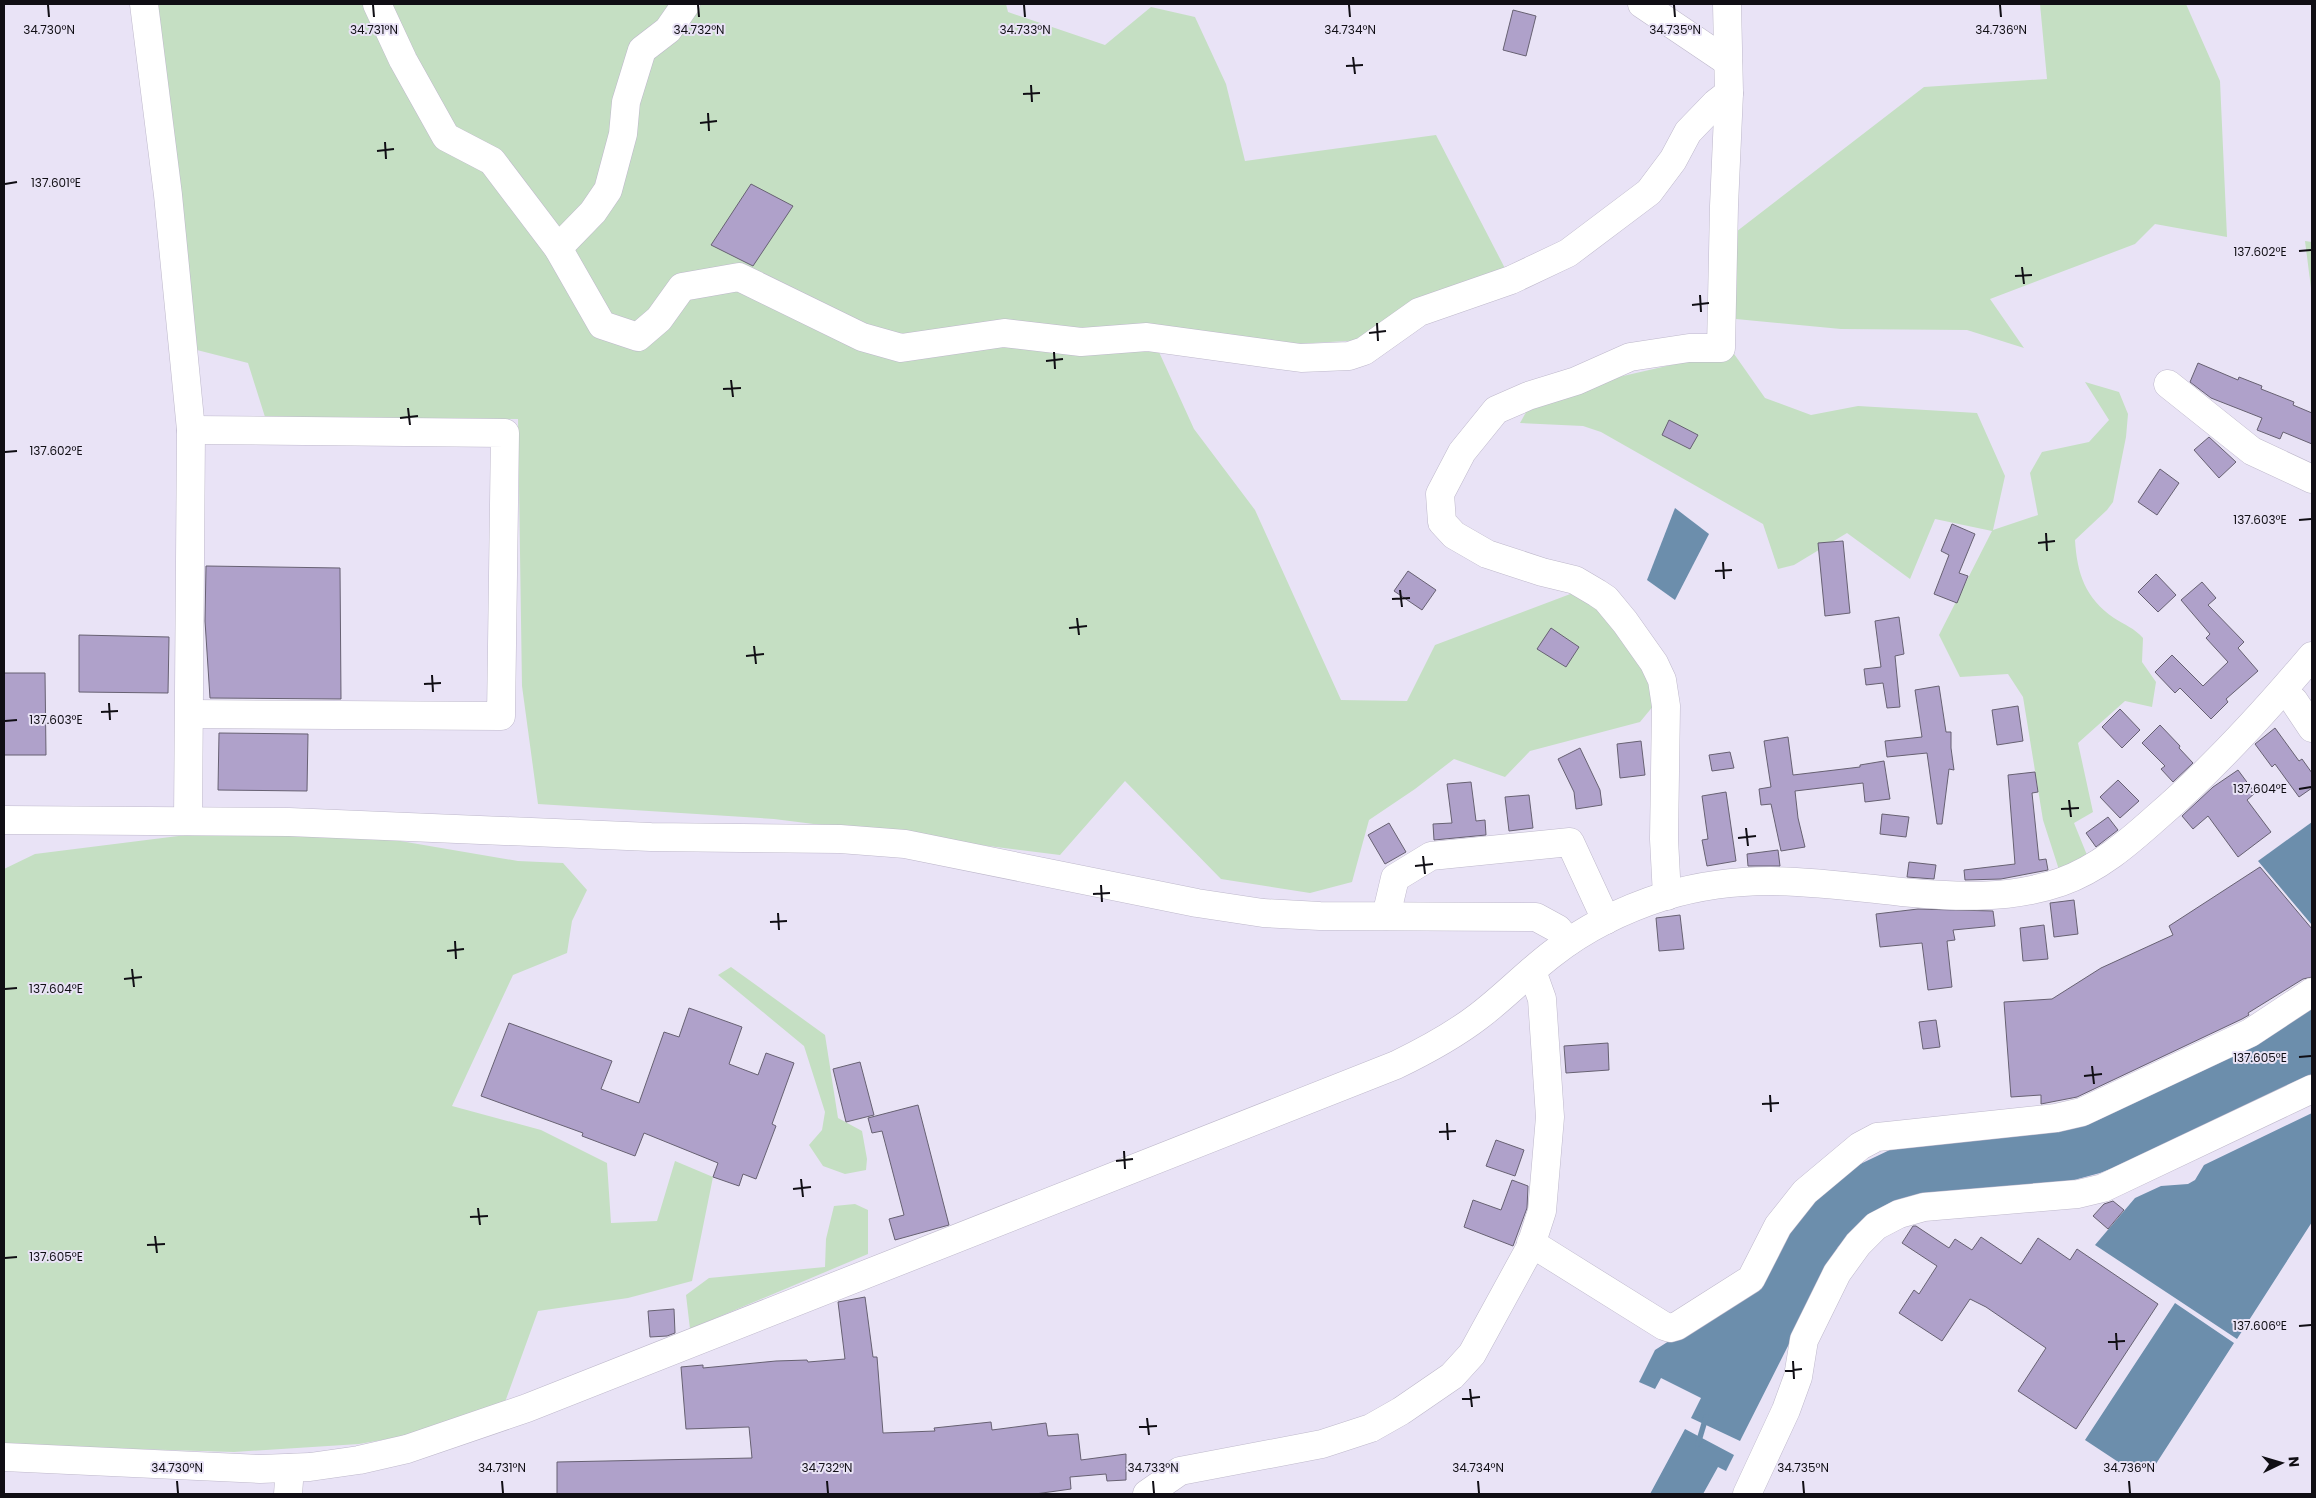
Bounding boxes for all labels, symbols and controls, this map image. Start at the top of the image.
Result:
text: 34.730°N [23,21,75,38]
text: 34.731°N [350,21,398,38]
text: 34.732°N [673,21,725,38]
text: 34.733°N [999,21,1051,38]
text: 34.734°N [1324,21,1376,38]
text: 34.735°N [1649,21,1701,38]
text: 34.736°N [1975,21,2027,38]
text: 137.601°E [31,174,81,191]
text: 137.602°E [2233,243,2287,260]
text: 137.602°E [29,442,83,459]
text: 137.603°E [2233,511,2287,528]
text: 137.603°E [29,711,83,728]
text: 137.604°E [2233,780,2287,797]
text: 137.604°E [29,980,83,997]
text: 137.605°E [2233,1049,2287,1066]
text: 137.605°E [29,1248,83,1265]
text: 137.606°E [2233,1317,2287,1334]
north arrow [2256,1438,2306,1488]
text: N [2284,1456,2304,1468]
text: 34.730°N [151,1459,203,1476]
text: 34.731°N [478,1459,526,1476]
text: 34.732°N [801,1459,853,1476]
text: 34.733°N [1127,1459,1179,1476]
text: 34.734°N [1452,1459,1504,1476]
text: 34.735°N [1777,1459,1829,1476]
text: 34.736°N [2103,1459,2155,1476]

